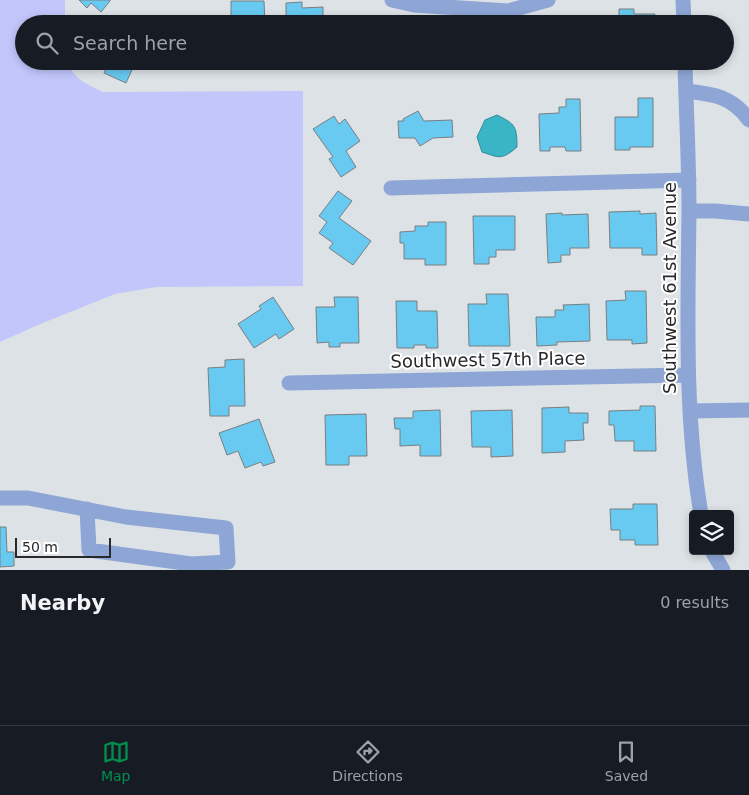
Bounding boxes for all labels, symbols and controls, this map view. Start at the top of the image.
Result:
search box [15,15,734,70]
icon: search [33,29,61,57]
text: Search here [73,32,187,54]
street label: Southwest 61st Avenue [659,182,680,394]
street label: Southwest 57th Place [390,347,586,372]
map controls [689,510,734,555]
button: layers [689,510,734,555]
scale bar [15,535,111,558]
text: 50 m [22,539,58,555]
text: Nearby [20,591,105,615]
text: 0 results [660,593,729,612]
tab: Map [101,738,130,784]
tab: Directions [332,738,403,784]
tab: Saved [605,738,648,784]

